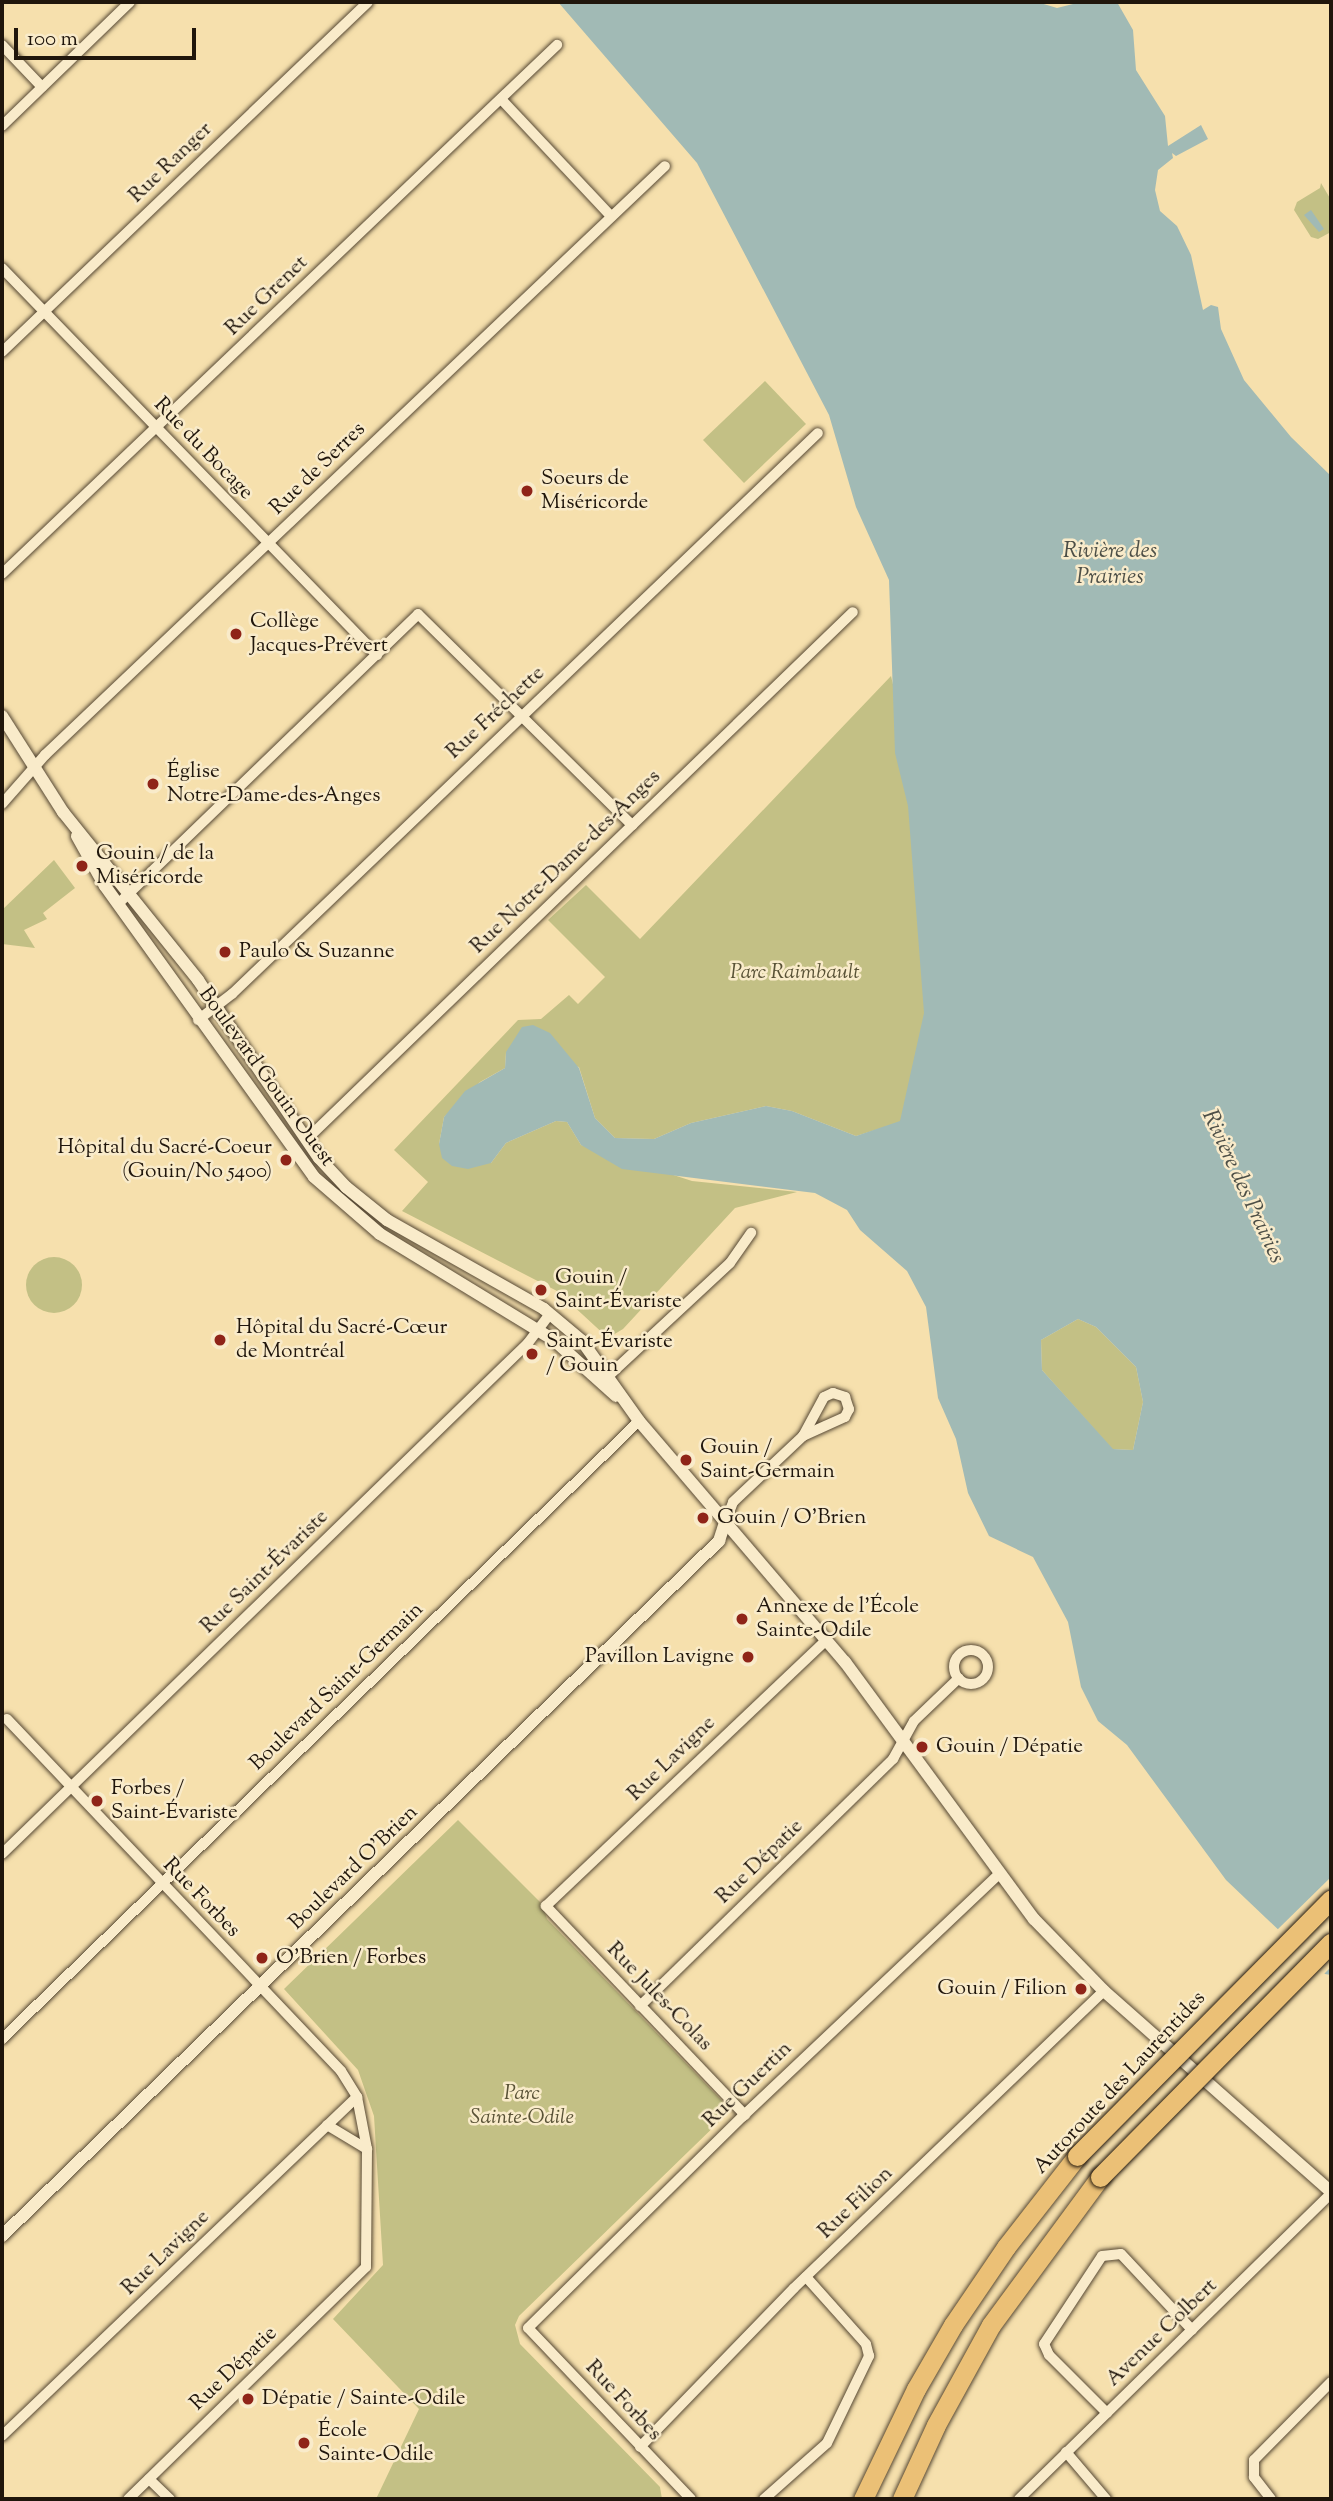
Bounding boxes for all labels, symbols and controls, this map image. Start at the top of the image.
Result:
scale bar [18,14,200,58]
text: 100 m [27,25,78,55]
street label: Rue Ranger [124,117,218,209]
street label: Rue Grenet [221,251,313,341]
street label: Rue du Bocage [148,393,258,505]
street label: Rue de Serres [265,417,371,521]
place label: Soeurs de Miséricorde [541,466,648,516]
marker: Soeurs de Miséricorde [519,483,535,499]
water label: Rivière des Prairies [1063,538,1157,592]
place label: Collège Jacques-Prévert [250,609,388,659]
marker: Collège Jacques-Prévert [228,626,244,642]
street label: Rue Fréchette [442,661,550,765]
place label: Église Notre-Dame-des-Anges [167,759,380,809]
street label: Rue Notre-Dame-des-Anges [466,765,666,959]
marker: Église Notre-Dame-des-Anges [145,776,161,792]
place label: Gouin / de la Miséricorde [96,841,214,891]
marker: Gouin / de la Miséricorde [74,858,90,874]
place label: Paulo & Suzanne [239,939,395,965]
marker: Paulo & Suzanne [217,944,233,960]
park label: Parc Raimbault [730,960,860,986]
street label: Boulevard Gouin Ouest [193,982,339,1172]
water label: Rivière des Prairies [1194,1106,1290,1268]
place label: Hôpital du Sacré-Coeur (Gouin/No 5400) [57,1135,272,1185]
marker: Hôpital du Sacré-Coeur (Gouin/No 5400) [278,1152,294,1168]
place label: Gouin / Saint-Évariste [555,1265,682,1315]
marker: Gouin / Saint-Évariste [533,1282,549,1298]
place label: Hôpital du Sacré-Cœur de Montréal [236,1315,447,1365]
place label: Saint-Évariste / Gouin [546,1329,673,1379]
marker: Hôpital du Sacré-Cœur de Montréal [210,1330,230,1350]
marker: Saint-Évariste / Gouin [524,1346,540,1362]
place label: Gouin / Saint-Germain [700,1435,835,1485]
marker: Gouin / Saint-Germain [678,1452,694,1468]
street label: Rue Saint-Évariste [196,1505,334,1639]
place label: Gouin / O'Brien [717,1505,866,1531]
marker: Gouin / O'Brien [695,1510,711,1526]
place label: Annexe de l'École Sainte-Odile [756,1594,919,1644]
street label: Boulevard Saint-Germain [245,1598,429,1776]
marker: Annexe de l'École Sainte-Odile [734,1611,750,1627]
place label: Pavillon Lavigne [585,1644,734,1670]
marker: Pavillon Lavigne [740,1649,756,1665]
street label: Rue Lavigne [623,1711,721,1807]
place label: Gouin / Dépatie [936,1734,1083,1760]
marker: Gouin / Dépatie [914,1739,930,1755]
place label: Forbes / Saint-Évariste [111,1776,238,1826]
marker: Forbes / Saint-Évariste [89,1793,105,1809]
street label: Boulevard O'Brien [284,1800,424,1936]
street label: Rue Dépatie [711,1814,809,1910]
street label: Rue Forbes [157,1853,245,1943]
street label: Rue Jules-Colas [601,1937,717,2057]
place label: O'Brien / Forbes [276,1945,426,1971]
marker: O'Brien / Forbes [254,1950,270,1966]
place label: Gouin / Filion [937,1976,1067,2002]
marker: Gouin / Filion [1073,1981,1089,1997]
street label: Autoroute des Laurentides [1029,1986,1211,2180]
street label: Rue Guertin [698,2037,798,2133]
park label: Parc Sainte-Odile [470,2081,574,2131]
street label: Rue Filion [814,2161,898,2245]
street label: Rue Lavigne [117,2205,215,2301]
street label: Avenue Colbert [1101,2274,1223,2392]
street label: Rue Dépatie [185,2321,283,2417]
street label: Rue Forbes [579,2356,667,2446]
place label: Dépatie / Sainte-Odile [262,2386,465,2412]
marker: Dépatie / Sainte-Odile [240,2391,256,2407]
place label: École Sainte-Odile [318,2418,434,2468]
marker: École Sainte-Odile [296,2435,312,2451]

